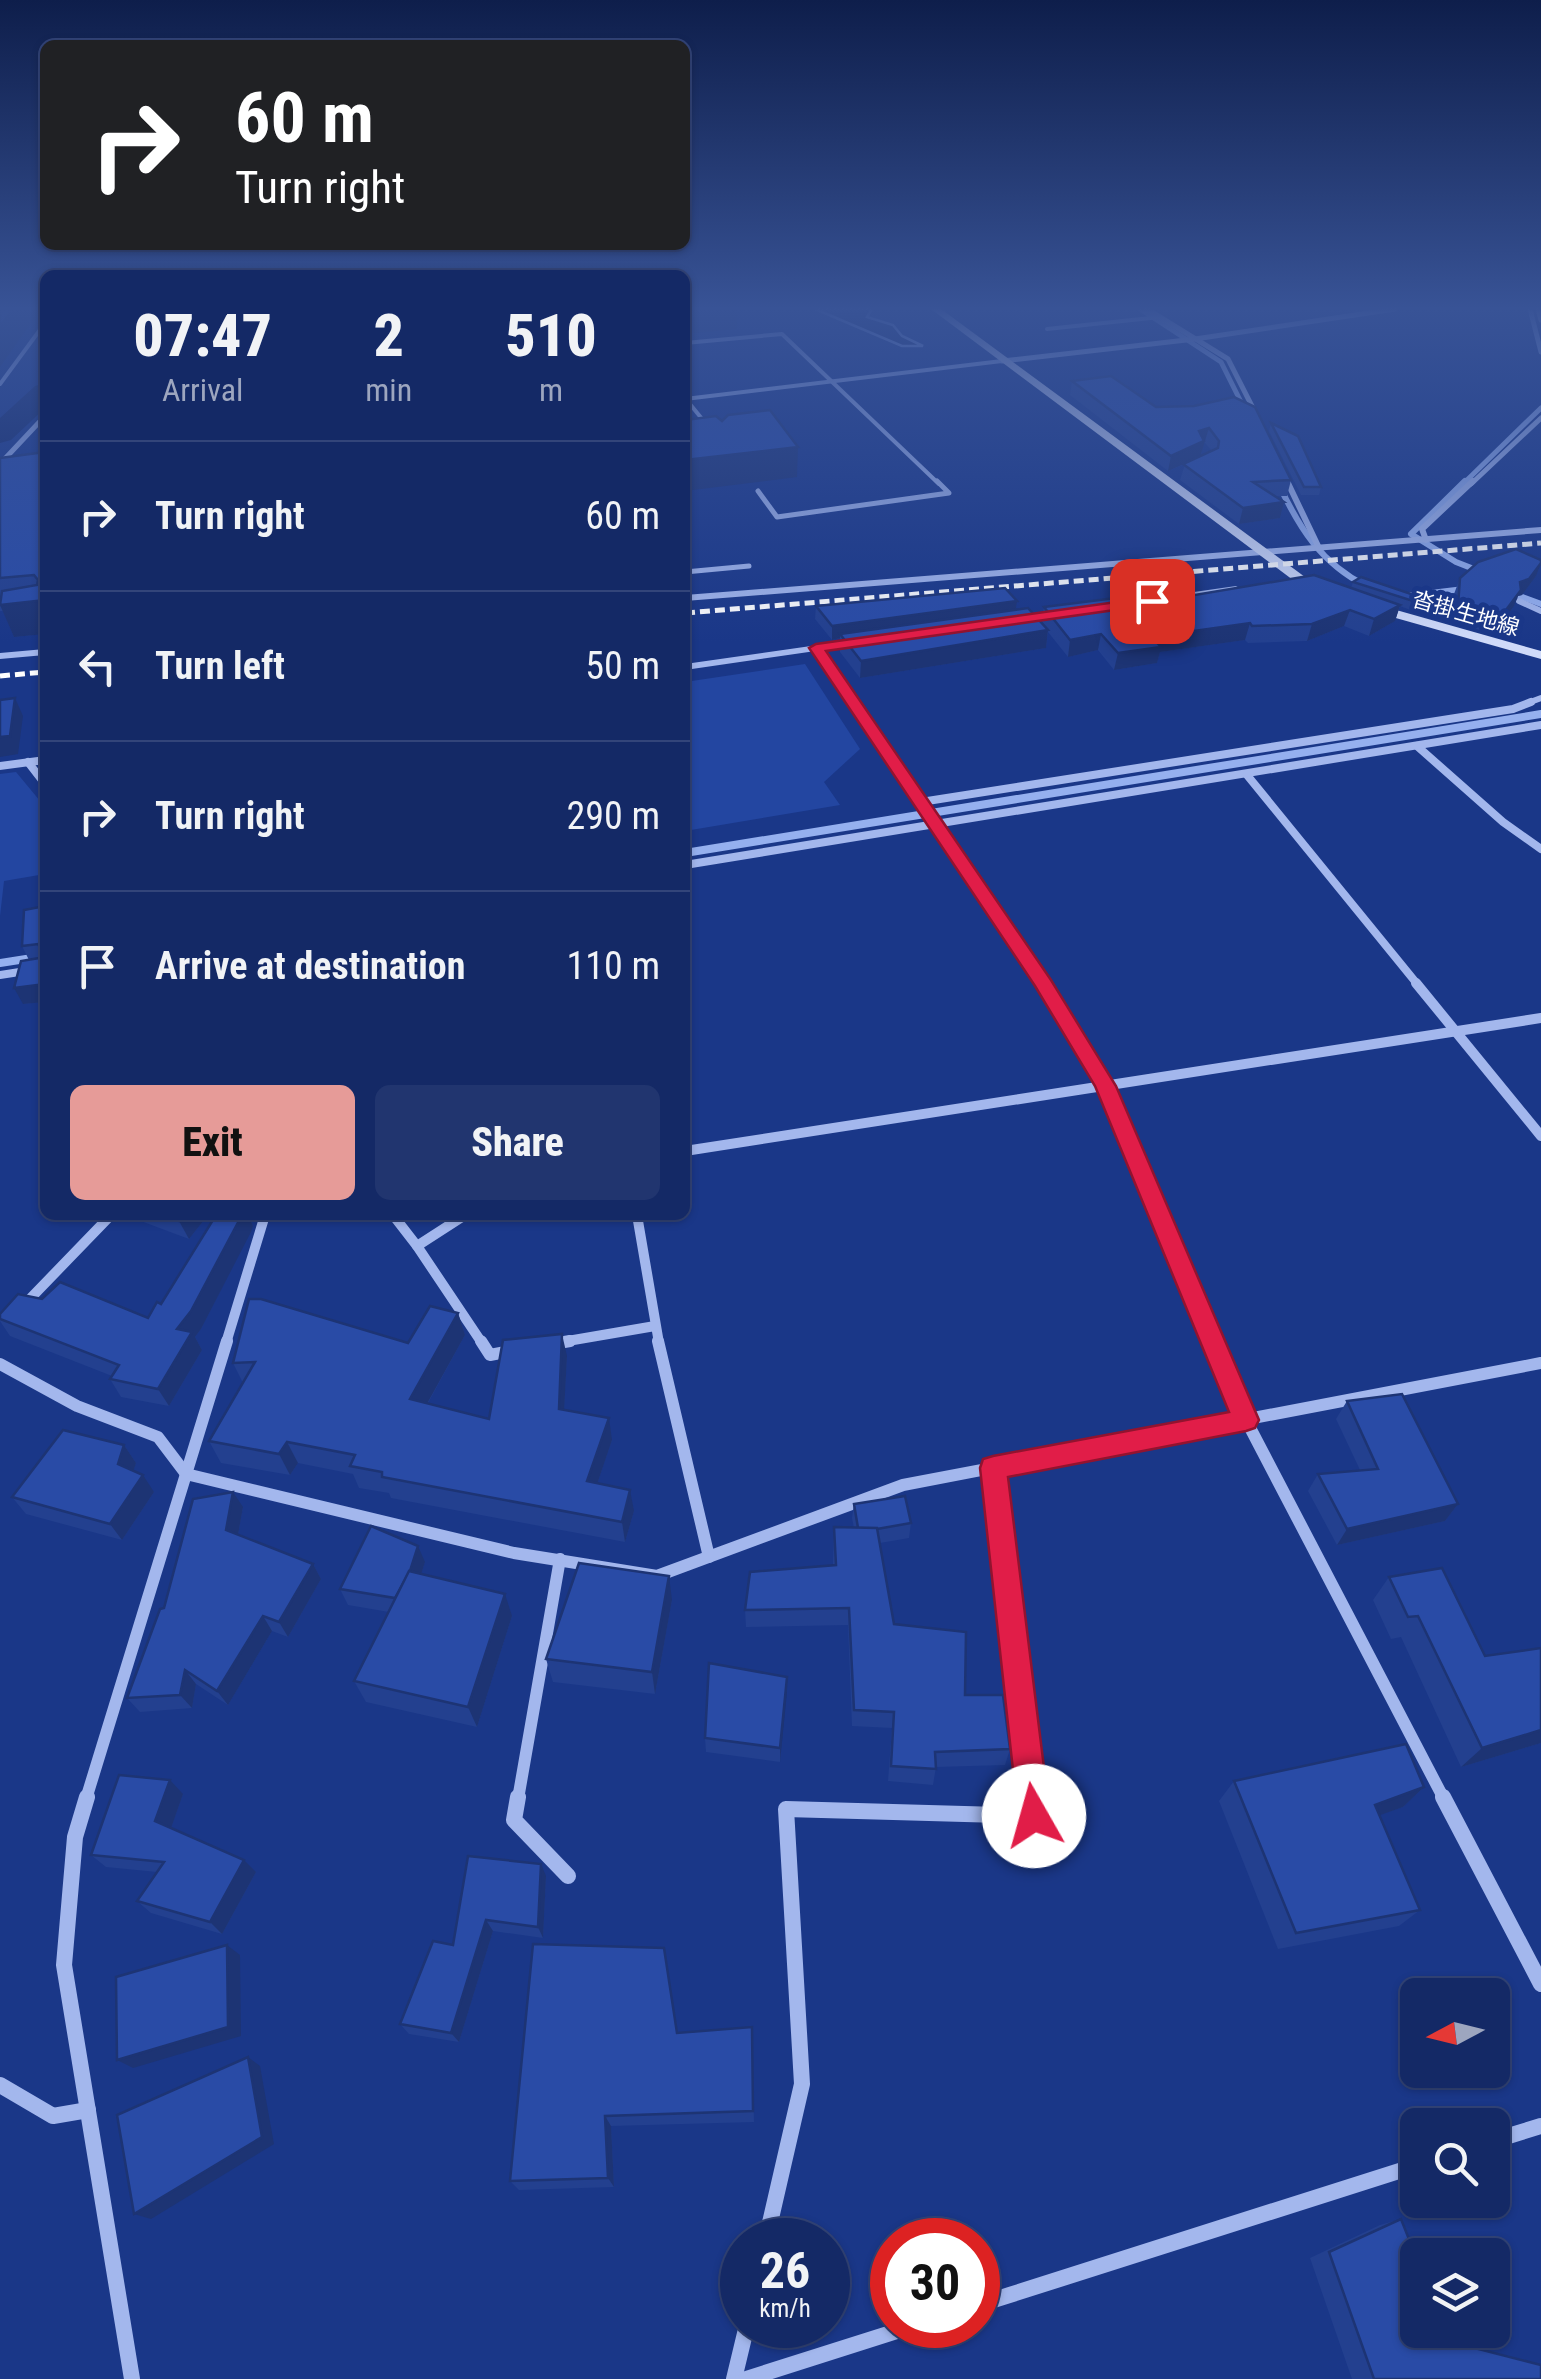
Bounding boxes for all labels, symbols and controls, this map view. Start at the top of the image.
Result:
text: 60 m [235,77,374,159]
icon: right [70,80,200,210]
text: Turn right [235,161,405,214]
text: 07:47 [133,300,272,371]
text: 2 [373,300,404,371]
text: 510 [505,300,597,371]
text: Arrival [162,371,243,409]
text: min [365,371,412,409]
text: m [539,371,563,409]
icon: right [70,489,125,544]
text: Turn right [155,494,305,538]
text: 60 m [585,494,660,538]
pin [1110,559,1195,644]
icon: arrive [1125,574,1180,629]
street label: 沓掛生地線 [1410,586,1522,641]
icon: left [70,639,125,694]
text: Turn left [155,644,285,688]
text: 50 m [585,644,660,688]
icon: right [70,789,125,844]
text: Turn right [155,794,305,838]
text: 290 m [566,794,660,838]
icon: arrive [70,939,125,994]
text: Arrive at destination [155,944,465,988]
text: 110 m [566,944,660,988]
button: Exit [70,1085,355,1200]
button: Share [375,1085,660,1200]
position arrow [982,1764,1086,1868]
north arrow [1400,1978,1510,2088]
map controls [1400,1978,1510,2348]
button: search [1400,2108,1510,2218]
speed limit sign: 30 [870,2218,1000,2348]
button: layers [1400,2238,1510,2348]
text: 26 [760,2242,810,2300]
text: km/h [759,2294,811,2323]

